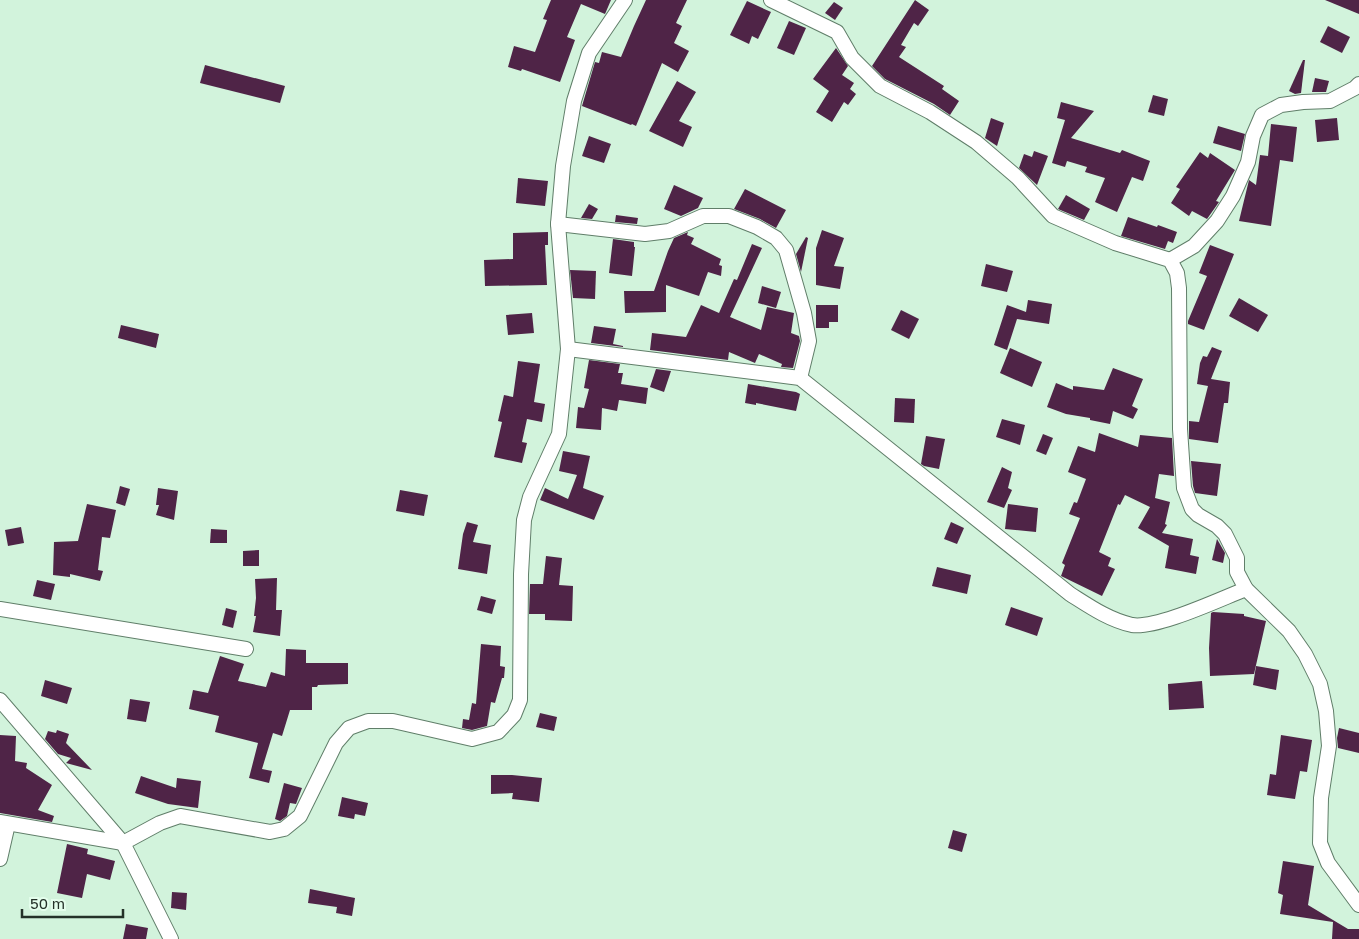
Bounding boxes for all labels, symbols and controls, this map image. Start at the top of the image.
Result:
scale bar [22,886,124,918]
text: 50 m [30,894,65,912]

